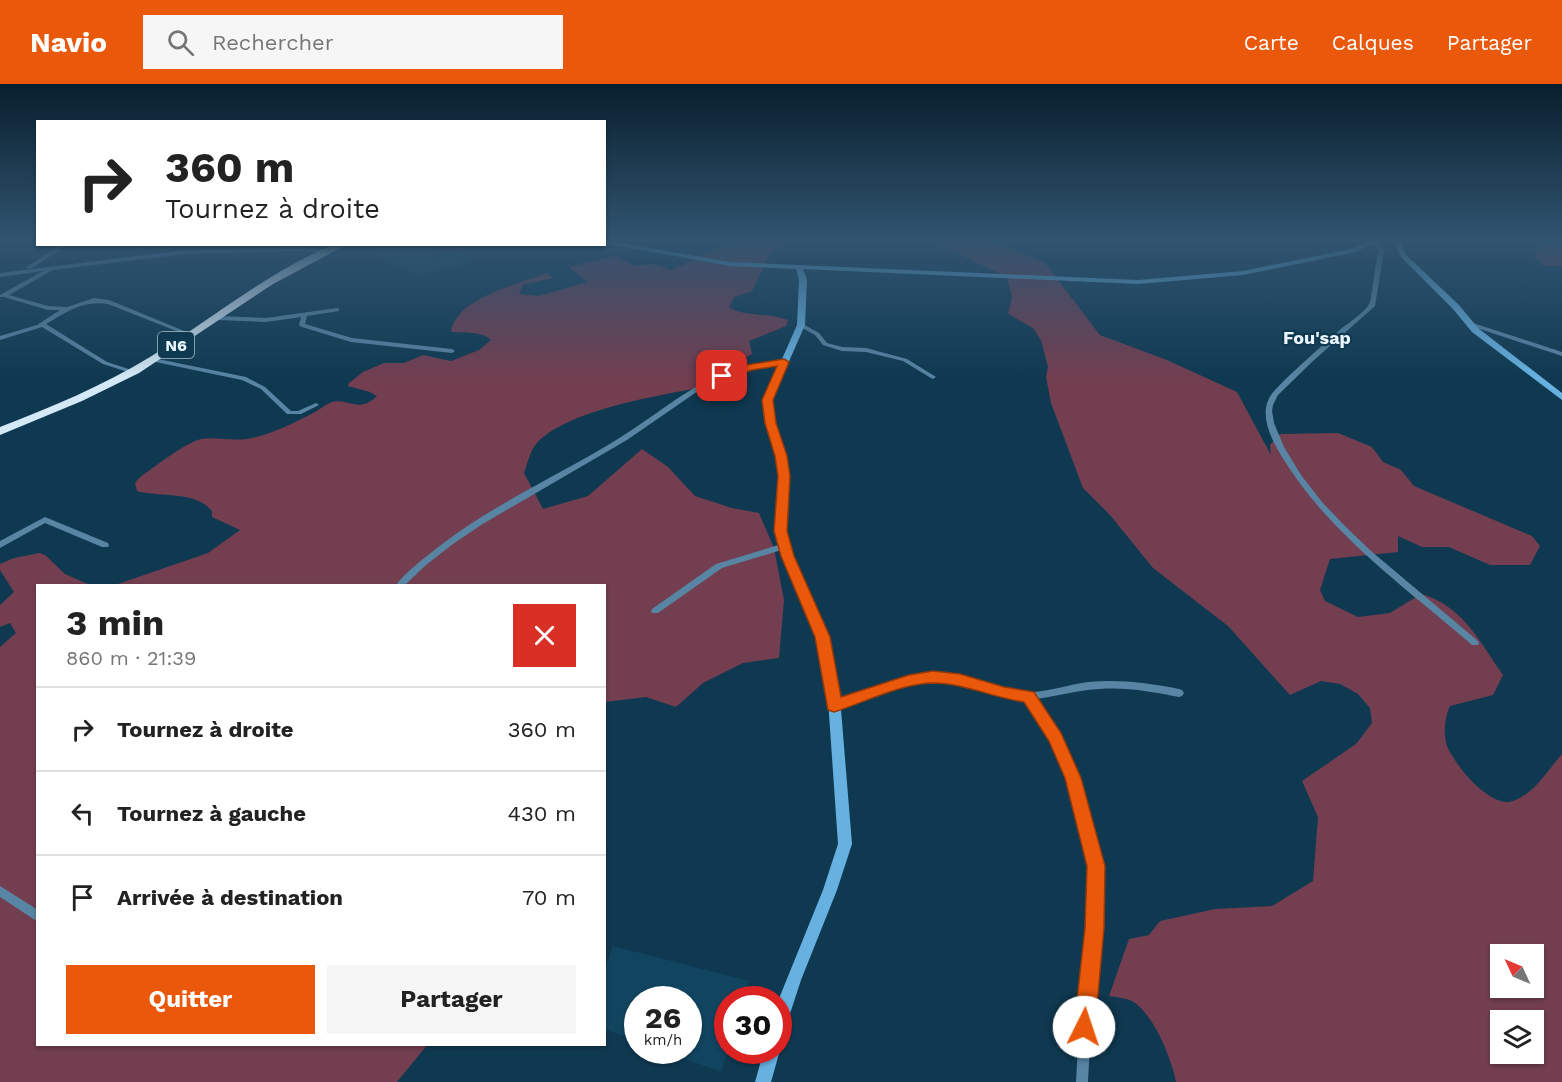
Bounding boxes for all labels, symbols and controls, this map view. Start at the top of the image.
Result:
search box [143,15,563,69]
text: Navio [30,26,107,59]
icon: search [164,26,197,59]
text: Rechercher [212,30,334,55]
text: Carte [1244,30,1299,55]
text: Calques [1332,30,1414,55]
text: Partager [1447,30,1532,55]
text: 360 m [165,143,294,192]
icon: right [66,144,144,222]
text: Tournez à droite [165,193,380,225]
district label: Fou'sap [1283,327,1351,348]
road number: N6 [158,332,194,358]
pin [696,350,747,401]
icon: arrive [705,359,738,392]
text: 3 min [66,602,164,644]
button: close [513,604,576,667]
text: 860 m · 21:39 [66,646,196,670]
icon: right [66,713,99,746]
text: Tournez à droite [117,717,294,742]
text: 360 m [508,717,576,742]
icon: left [66,797,99,830]
text: Tournez à gauche [117,801,306,826]
text: 430 m [508,801,576,826]
icon: arrive [66,881,99,914]
text: Arrivée à destination [117,885,343,910]
text: 70 m [522,885,576,910]
north arrow [1490,944,1544,998]
map controls [1490,944,1544,1064]
button: Quitter [66,965,315,1034]
button: Partager [327,965,576,1034]
speed limit sign: 30 [714,986,792,1064]
position arrow [1052,995,1116,1059]
text: 26 [645,1000,681,1035]
button: layers [1490,1010,1544,1064]
text: km/h [644,1031,682,1049]

